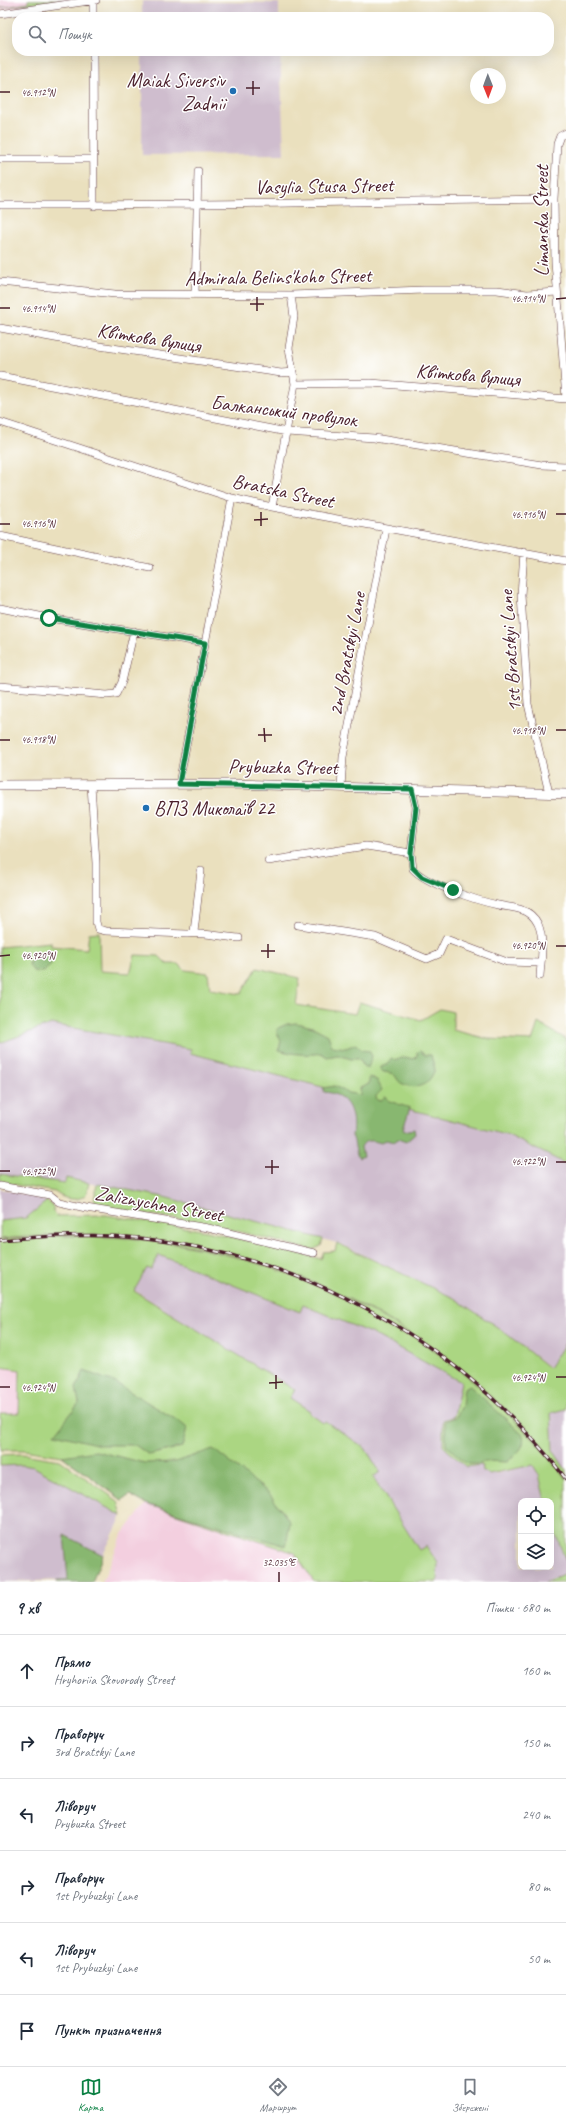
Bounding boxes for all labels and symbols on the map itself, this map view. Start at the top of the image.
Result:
place label: Maiak Siversiv Zadnii [127,68,227,116]
north arrow [470,68,506,104]
text: 46.912°N [21,86,57,99]
marker: Maiak Siversiv Zadnii [228,86,238,96]
street label: Limanska Street [529,163,554,277]
street label: Vasylia Stusa Street [255,172,396,200]
street label: Admirala Belins'koho Street [185,263,374,291]
text: 46.914°N [511,292,547,305]
text: 46.914°N [21,302,57,315]
street label: Квіткова вулиця [96,318,204,359]
street label: Квіткова вулиця [415,358,523,392]
street label: Балканський провулок [210,390,360,433]
street label: Bratska Street [230,468,338,514]
text: 46.916°N [511,508,547,521]
text: 46.916°N [21,517,57,530]
street label: 1st Bratskyi Lane [493,588,527,713]
street label: 2nd Bratskyi Lane [323,589,372,718]
route start [40,609,58,627]
text: 46.918°N [511,724,547,737]
text: 46.918°N [21,733,57,746]
street label: Prybuzka Street [228,754,340,780]
place label: ВПЗ Миколаїв 22 [154,796,276,821]
marker: ВПЗ Миколаїв 22 [141,803,151,813]
route end [444,881,462,899]
text: 46.920°N [511,939,547,952]
text: 46.920°N [21,949,57,962]
text: 46.922°N [511,1155,547,1168]
text: 46.922°N [21,1165,57,1178]
street label: Zaliznychna Street [93,1180,227,1228]
text: 46.924°N [511,1371,547,1384]
text: 46.924°N [21,1381,57,1394]
text: 32.035°E [263,1556,297,1569]

